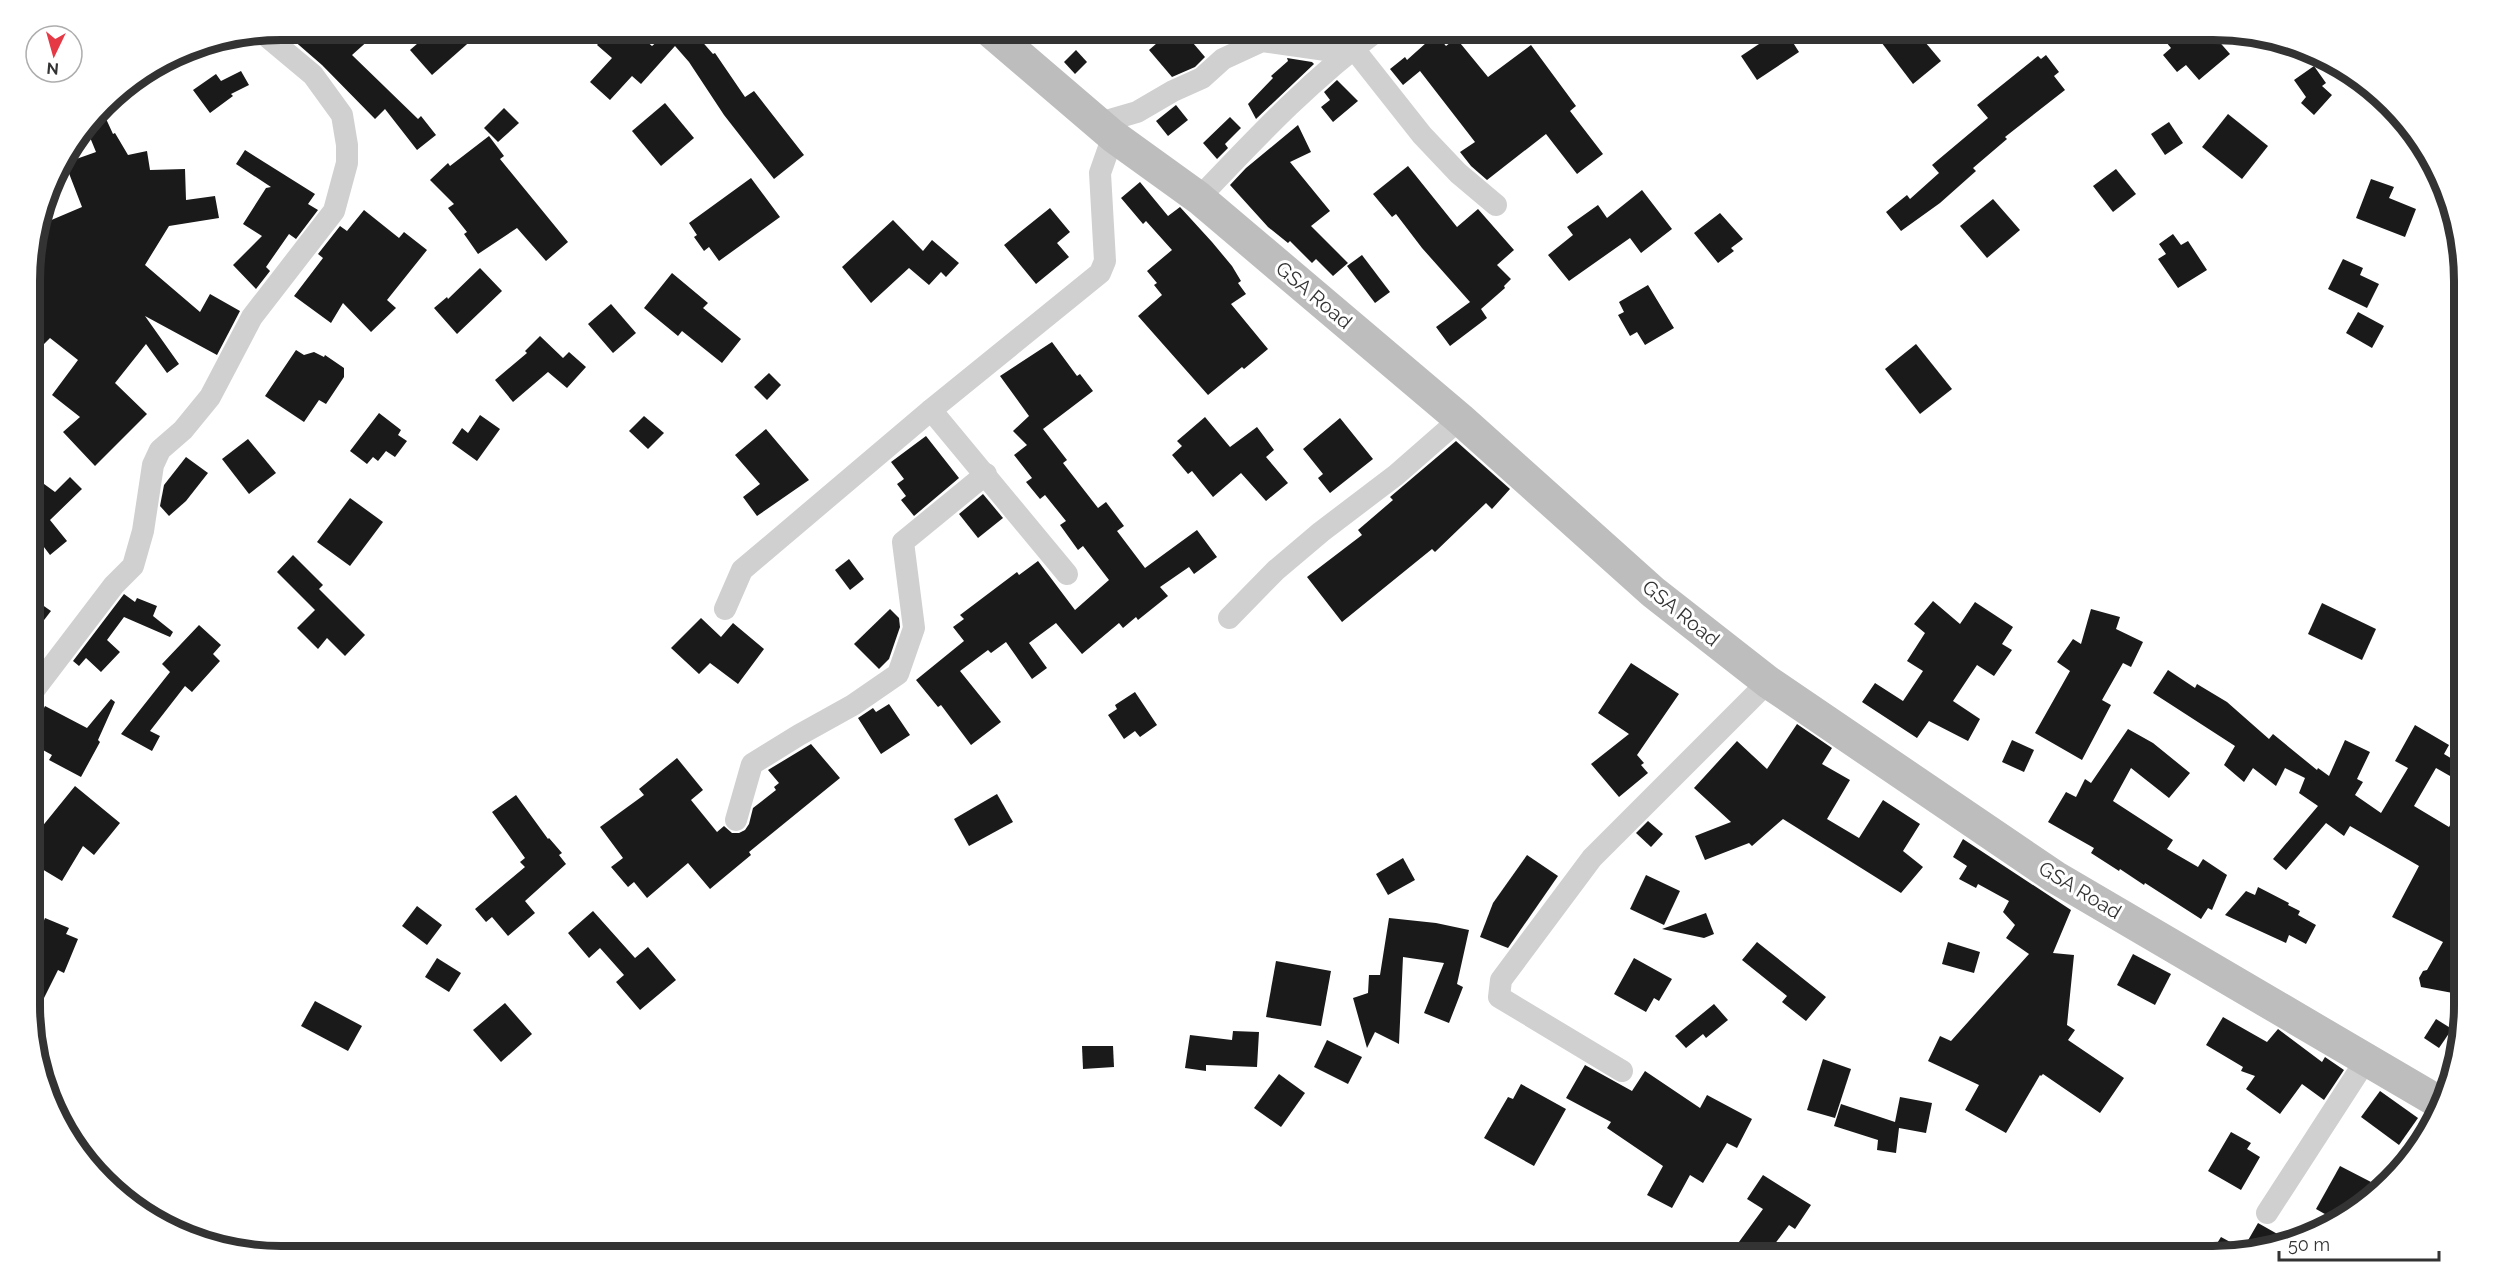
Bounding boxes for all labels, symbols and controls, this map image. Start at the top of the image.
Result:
north arrow [24,24,84,84]
text: N [46,58,60,78]
street label: GSA Road [1271,256,1357,334]
street label: GSA Road [1638,575,1724,651]
street label: GSA Road [2034,856,2126,924]
scale bar [2279,1224,2440,1262]
text: 50 m [2288,1234,2330,1255]

